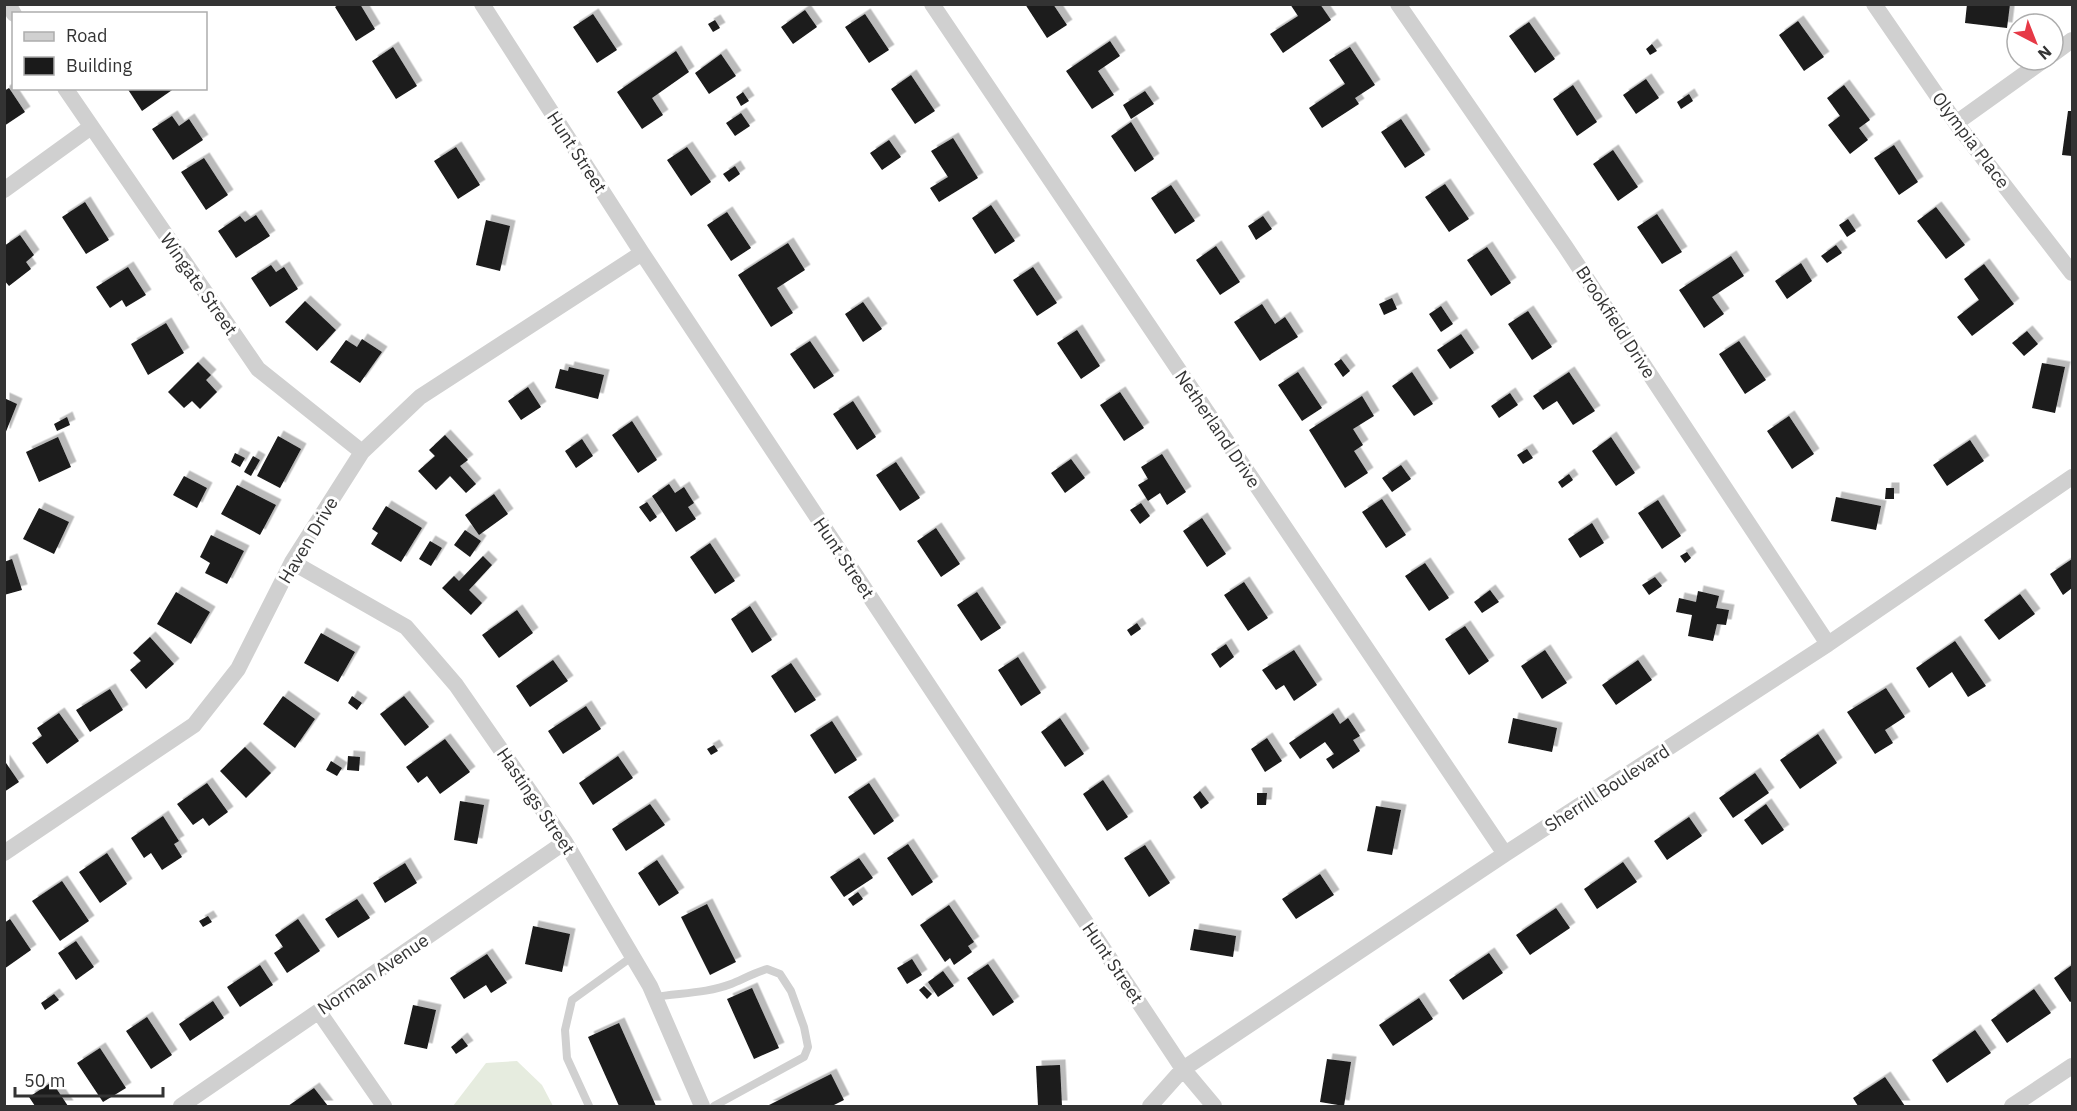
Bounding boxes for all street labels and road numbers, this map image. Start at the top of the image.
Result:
street label: Olympia Place [1927,87,2015,193]
street label: Hunt Street [542,107,612,197]
street label: Wingate Street [155,228,243,340]
street label: Brookfield Drive [1571,261,1661,383]
street label: Netherland Drive [1170,366,1266,492]
street label: Haven Drive [273,492,343,588]
street label: Hunt Street [808,513,880,603]
street label: Sherrill Boulevard [1540,739,1674,837]
street label: Hastings Street [492,743,580,859]
street label: Hunt Street [1077,918,1149,1008]
street label: Norman Avenue [313,928,433,1020]

